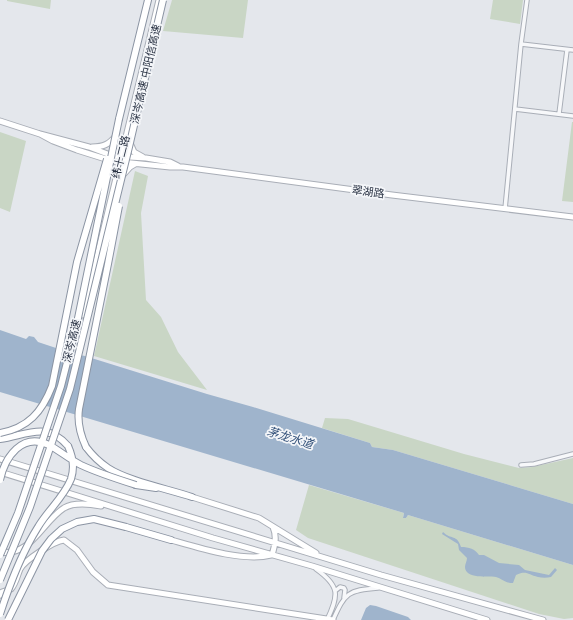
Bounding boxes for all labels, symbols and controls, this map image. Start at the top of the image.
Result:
street label: 深岑高速 中阳信高速 [127,23,165,125]
street label: 纬十二路 [108,134,134,180]
street label: 翠湖路 [351,182,385,202]
street label: 深岑高速 [59,318,85,364]
water label: 茅龙水道 [265,423,317,453]

